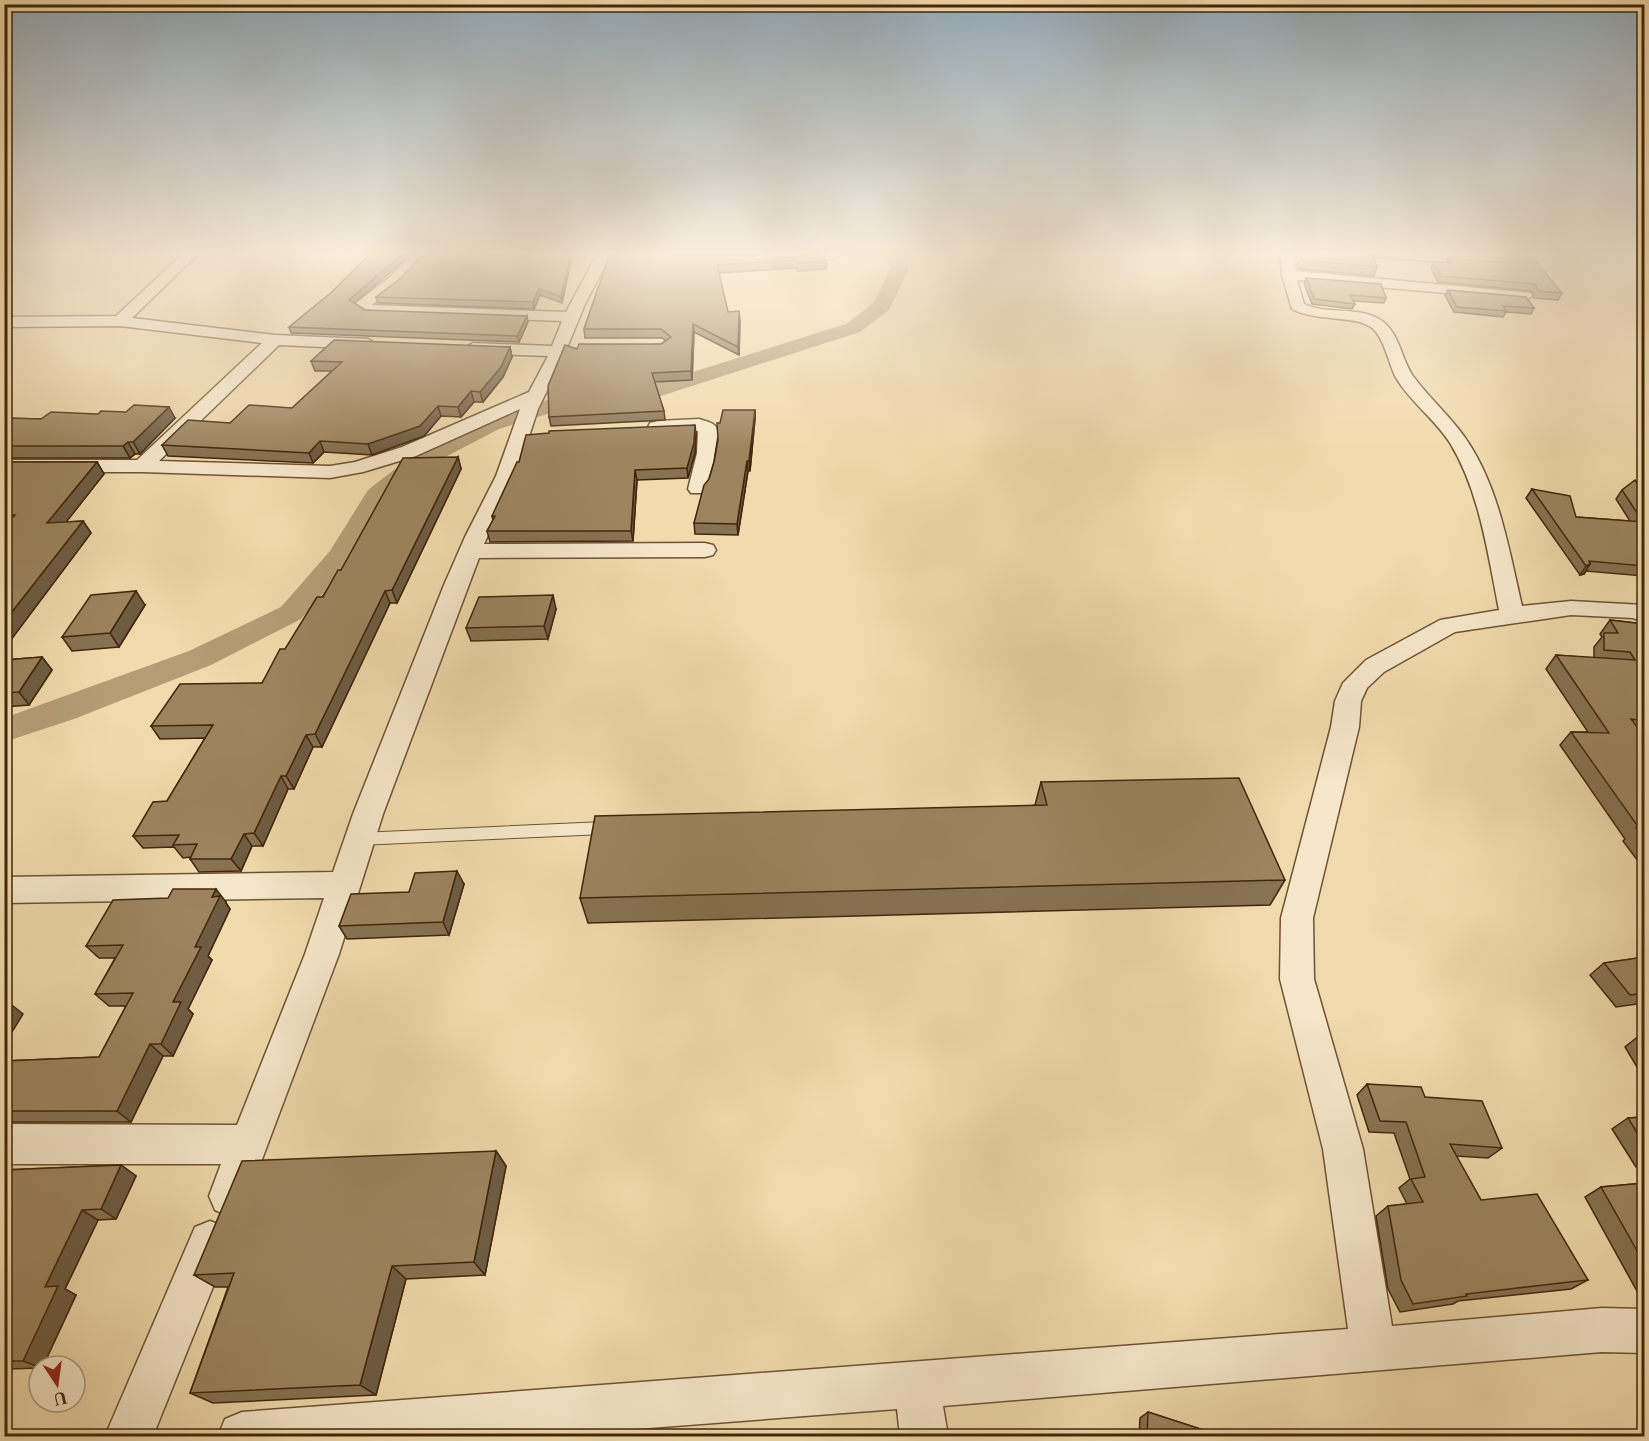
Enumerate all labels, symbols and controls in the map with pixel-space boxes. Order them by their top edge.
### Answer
north arrow [27,1354,87,1414]
text: U [52,1387,69,1410]

